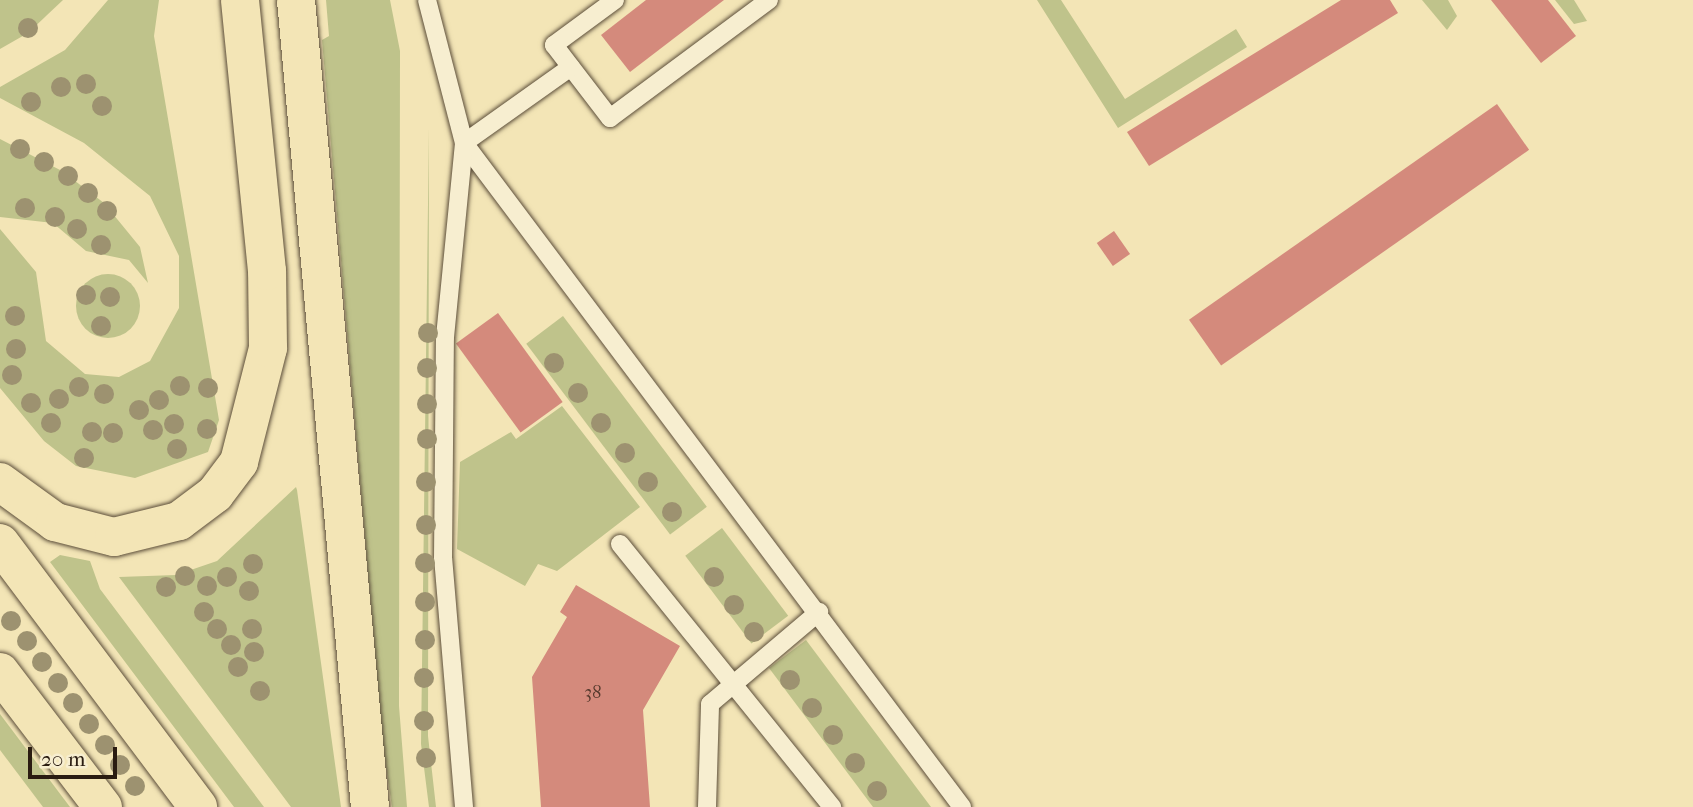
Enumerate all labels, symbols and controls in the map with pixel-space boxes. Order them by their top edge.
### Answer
house number: 38 [584,682,602,704]
scale bar [32,734,121,778]
text: 20 m [41,747,85,771]

